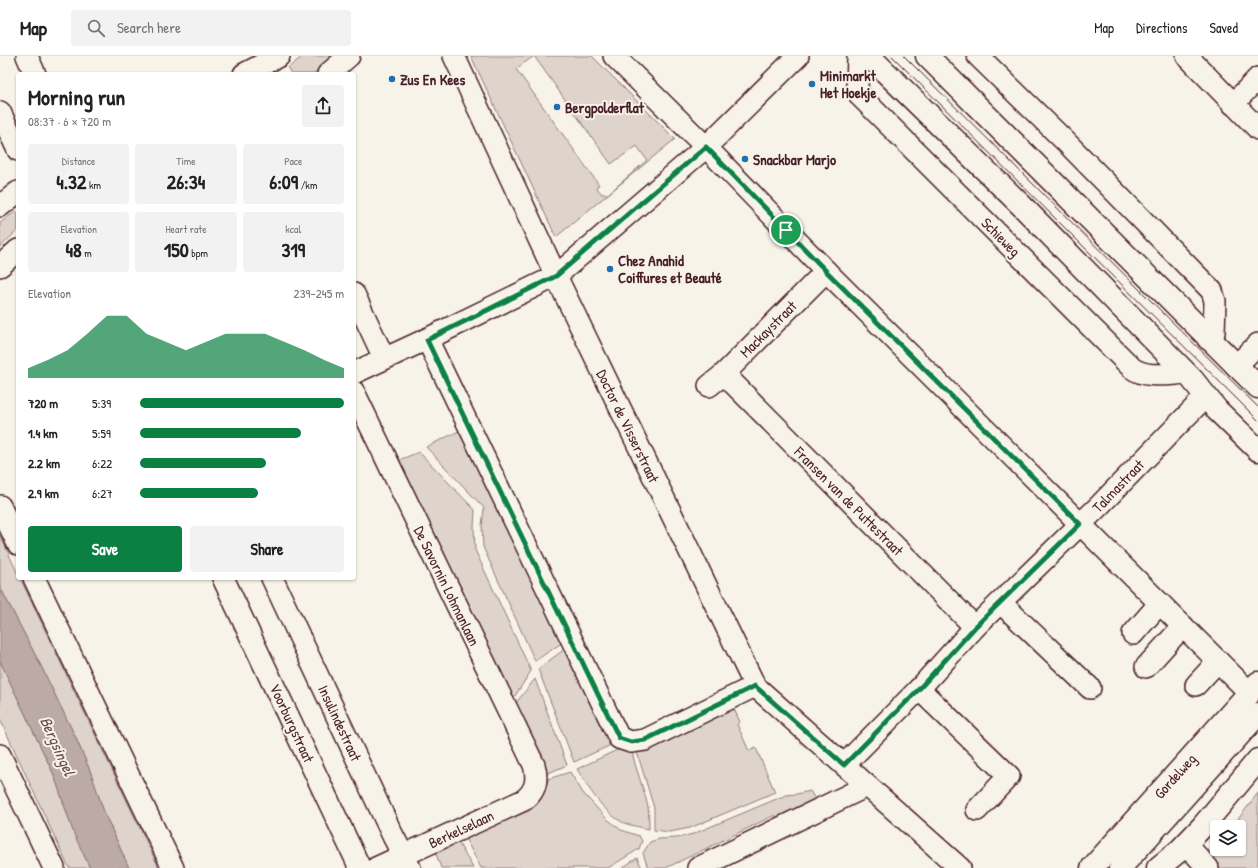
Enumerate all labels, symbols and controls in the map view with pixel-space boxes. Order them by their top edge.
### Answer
search box [71,10,351,46]
text: Map [20,15,47,41]
icon: search [85,17,107,39]
text: Search here [117,17,181,38]
text: Map [1094,18,1114,37]
text: Directions [1136,18,1187,37]
text: Saved [1209,18,1238,37]
place label: Minimarkt Het Hoekje [820,65,877,103]
place label: Zus En Kees [400,69,465,90]
marker: Zus En Kees [387,74,397,84]
marker: Minimarkt Het Hoekje [807,79,817,89]
text: Morning run [28,82,125,112]
button: share [302,85,344,127]
place label: Bergpolderflat [565,97,645,119]
marker: Bergpolderflat [552,102,562,112]
text: 08:37 · 6 × 720 m [28,112,111,130]
place label: Snackbar Marjo [753,149,836,170]
text: Distance [62,154,95,168]
text: Time [176,154,196,168]
text: Pace [284,154,302,168]
marker: Snackbar Marjo [740,154,750,164]
text: 4.32 [56,168,86,195]
text: 26:34 [167,168,205,195]
text: 6:09 [269,168,298,195]
text: km [86,178,101,192]
text: /km [298,178,317,192]
pin [769,213,803,247]
street label: Schieweg [977,213,1026,262]
icon: arrive [775,219,797,241]
text: Elevation [60,222,97,236]
text: Heart rate [165,222,207,236]
text: kcal [285,222,301,236]
text: 48 [66,236,82,263]
text: 150 [164,236,189,263]
text: 319 [282,236,305,263]
text: m [82,246,92,260]
text: bpm [189,246,208,260]
place label: Chez Anahid Coiffures et Beauté [618,250,722,288]
marker: Chez Anahid Coiffures et Beauté [605,264,615,274]
text: Elevation [28,284,71,302]
text: 239–245 m [294,284,344,302]
street label: Mackaystraat [735,295,802,362]
street label: Doctor de Visserstraat [592,366,665,487]
text: 720 m [28,394,58,412]
text: 5:39 [92,394,111,412]
text: 1.4 km [28,424,58,442]
text: 5:59 [92,424,111,442]
street label: Fransen van de Puttestraat [789,441,909,561]
text: 2.2 km [28,454,60,472]
text: 6:22 [92,454,112,472]
street label: Talmastraat [1087,454,1149,517]
text: 2.9 km [28,484,59,502]
text: 6:27 [92,484,113,502]
street label: De Savornin Lohmanlaan [409,523,485,650]
button: Save [28,526,182,572]
button: Share [190,526,344,572]
street label: Voorburgstraat [265,680,320,767]
street label: Insulindestraat [313,682,367,765]
water label: Bergsingel [35,713,81,780]
street label: Gordelweg [1149,749,1201,803]
street label: Berkelselaan [425,805,497,853]
map controls [1210,820,1246,856]
button: layers [1210,820,1246,856]

